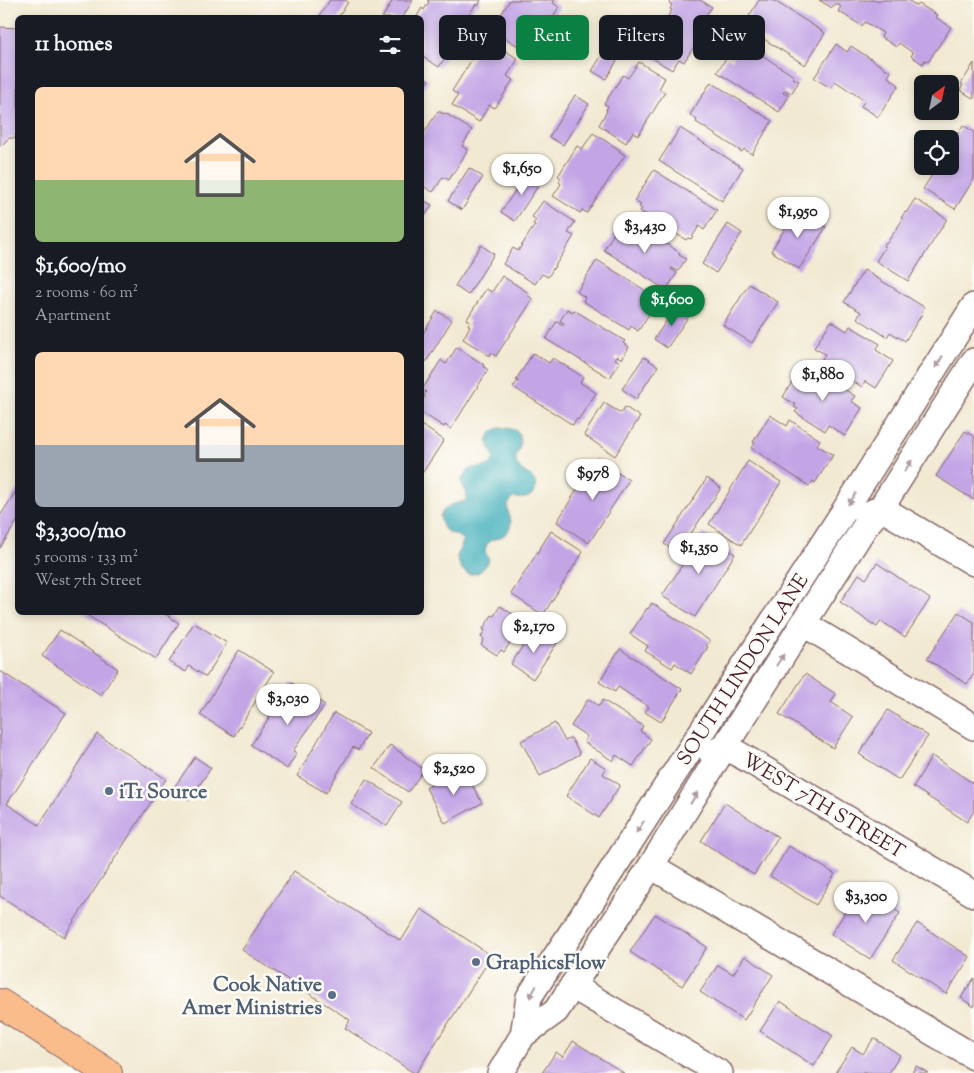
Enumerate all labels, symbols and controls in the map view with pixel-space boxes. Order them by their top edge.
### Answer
chip: Buy [439,15,506,60]
chip: Rent [516,15,589,60]
chip: Filters [599,15,683,60]
chip: New [693,15,765,60]
text: 11 homes [35,30,113,60]
icon: filters [376,31,404,59]
north arrow [914,75,959,120]
map controls [914,75,959,175]
icon: home [175,120,265,210]
button: locate [914,130,959,175]
pin: $1,650 [481,154,563,196]
text: $1,650 [502,158,542,181]
pin: $1,950 [757,196,839,239]
text: $1,950 [778,201,818,224]
pin: $3,430 [604,212,686,254]
text: $3,430 [624,216,666,239]
text: $1,600/mo [35,252,126,282]
text: 2 rooms · 60 m² [35,282,138,305]
pin: $1,600 [631,284,713,327]
text: $1,600 [651,289,693,312]
text: Apartment [35,305,111,328]
one-way arrow [934,356,943,369]
pin: $1,880 [782,360,864,402]
text: $1,880 [802,364,844,387]
icon: home [175,385,265,475]
pin: $978 [563,458,623,501]
one-way arrow [903,459,912,473]
text: $978 [577,463,609,486]
one-way arrow [847,493,856,506]
text: $3,300/mo [35,517,126,547]
pin: $1,350 [658,532,740,575]
text: $1,350 [680,537,718,560]
text: 5 rooms · 133 m² [35,547,138,570]
street label: SOUTH LINDON LANE [671,569,817,772]
text: West 7th Street [35,570,141,593]
pin: $2,170 [493,612,575,654]
text: $2,170 [513,616,555,639]
one-way arrow [776,654,785,667]
pin: $3,030 [247,684,329,726]
text: $3,030 [267,688,309,711]
street label: WEST 7TH STREET [736,747,910,867]
pin: $2,520 [413,754,495,796]
text: $2,520 [433,758,475,781]
place label: iT1 Source [119,779,207,808]
marker: iT1 Source [103,785,115,797]
one-way arrow [689,791,698,804]
one-way arrow [635,820,645,834]
pin: $3,300 [825,882,907,924]
text: $3,300 [845,886,887,909]
place label: GraphicsFlow [486,950,606,979]
marker: GraphicsFlow [470,956,482,968]
place label: Cook Native Amer Ministries [182,972,322,1024]
one-way arrow [528,986,537,999]
marker: Cook Native Amer Ministries [326,989,338,1001]

